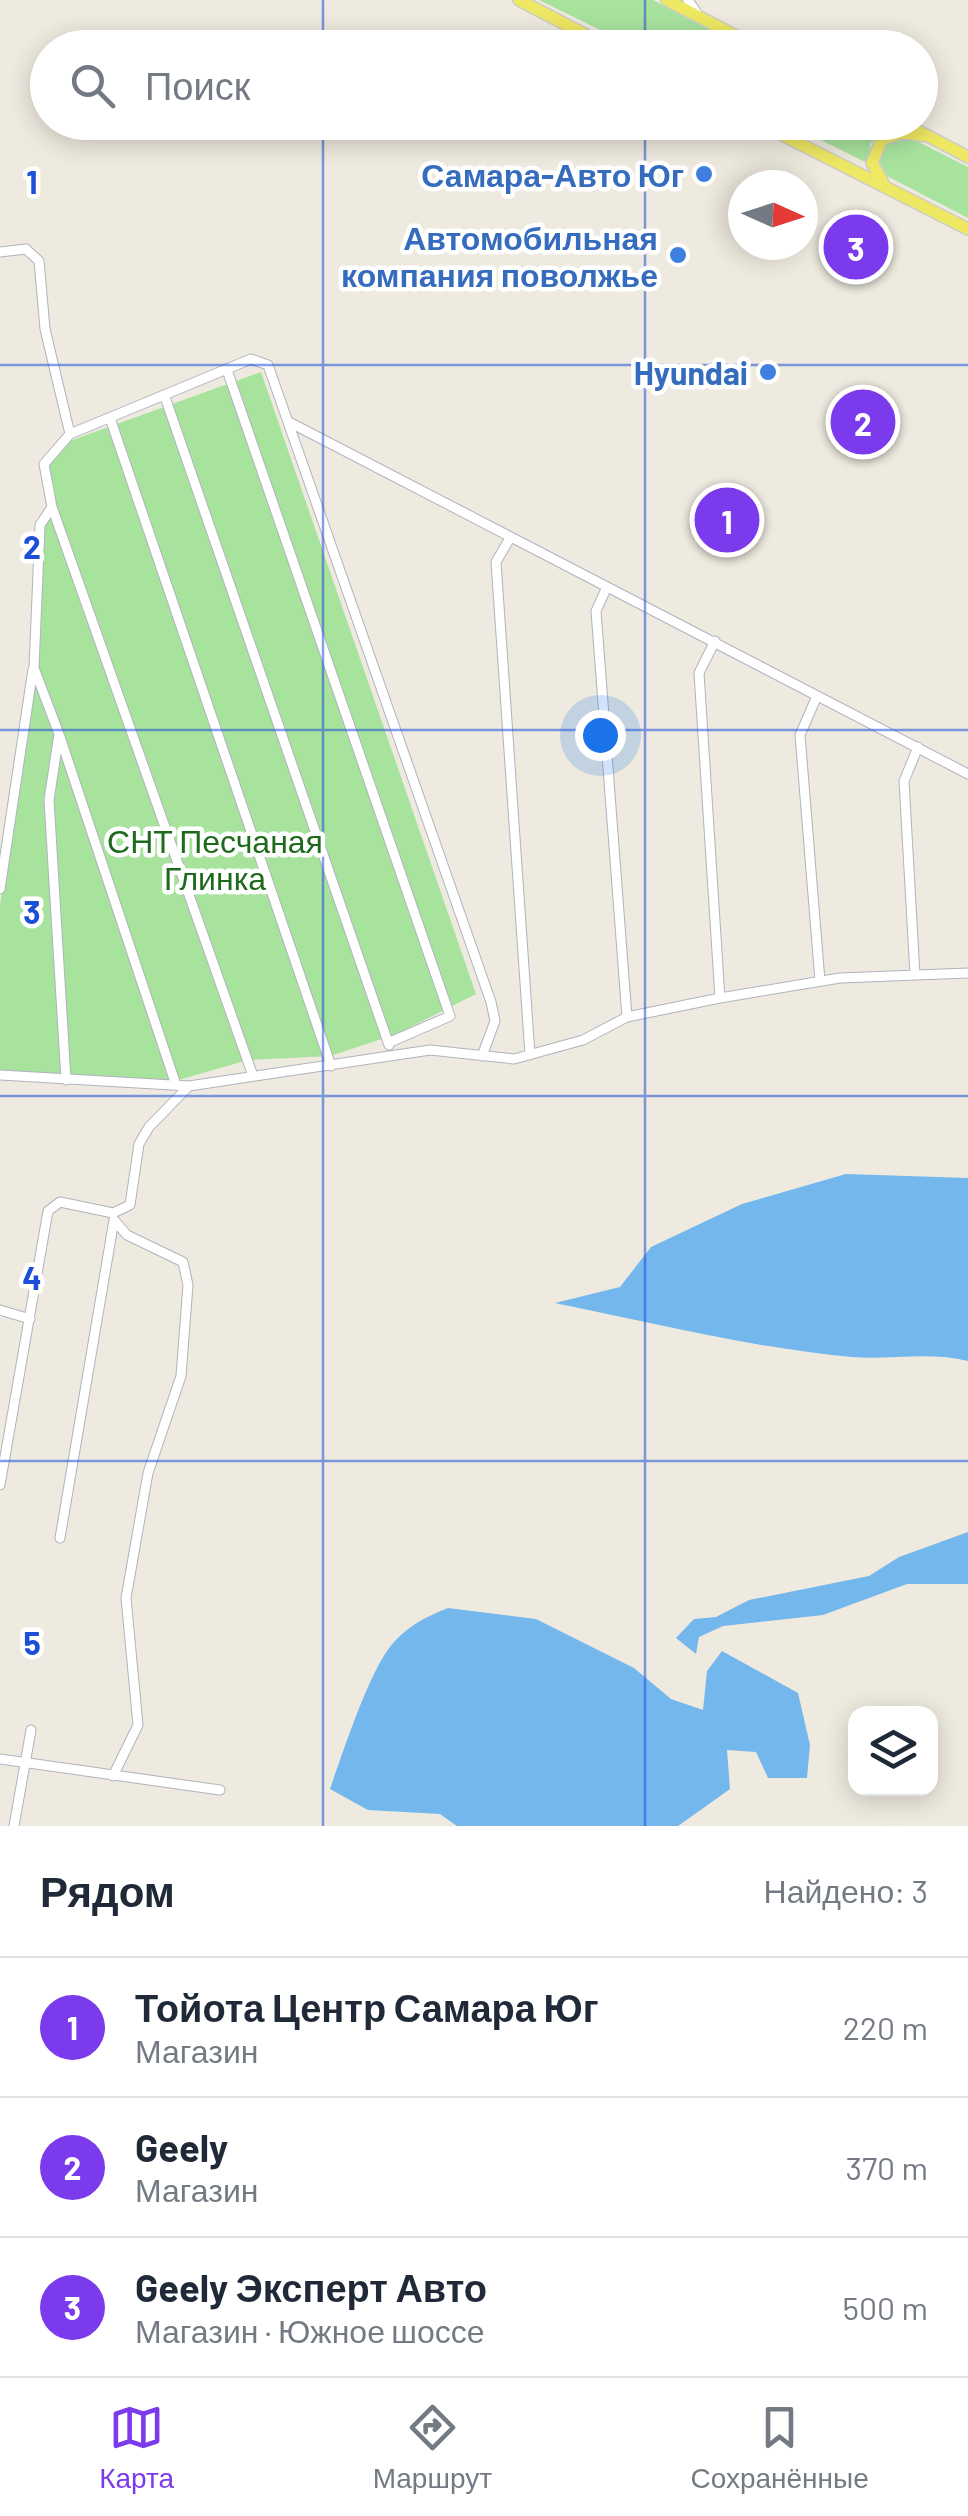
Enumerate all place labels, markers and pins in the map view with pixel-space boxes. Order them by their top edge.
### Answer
place label: Самара-Авто Юг [421,155,684,194]
marker: Самара-Авто Юг [693,163,715,185]
pin: 3 [824,210,888,284]
place label: Автомобильная компания поволжье [341,218,658,293]
marker: Автомобильная компания поволжье [667,244,689,266]
place label: Hyundai [634,353,748,391]
marker: Hyundai [757,361,779,383]
pin: 2 [830,384,896,460]
pin: 1 [694,482,760,558]

